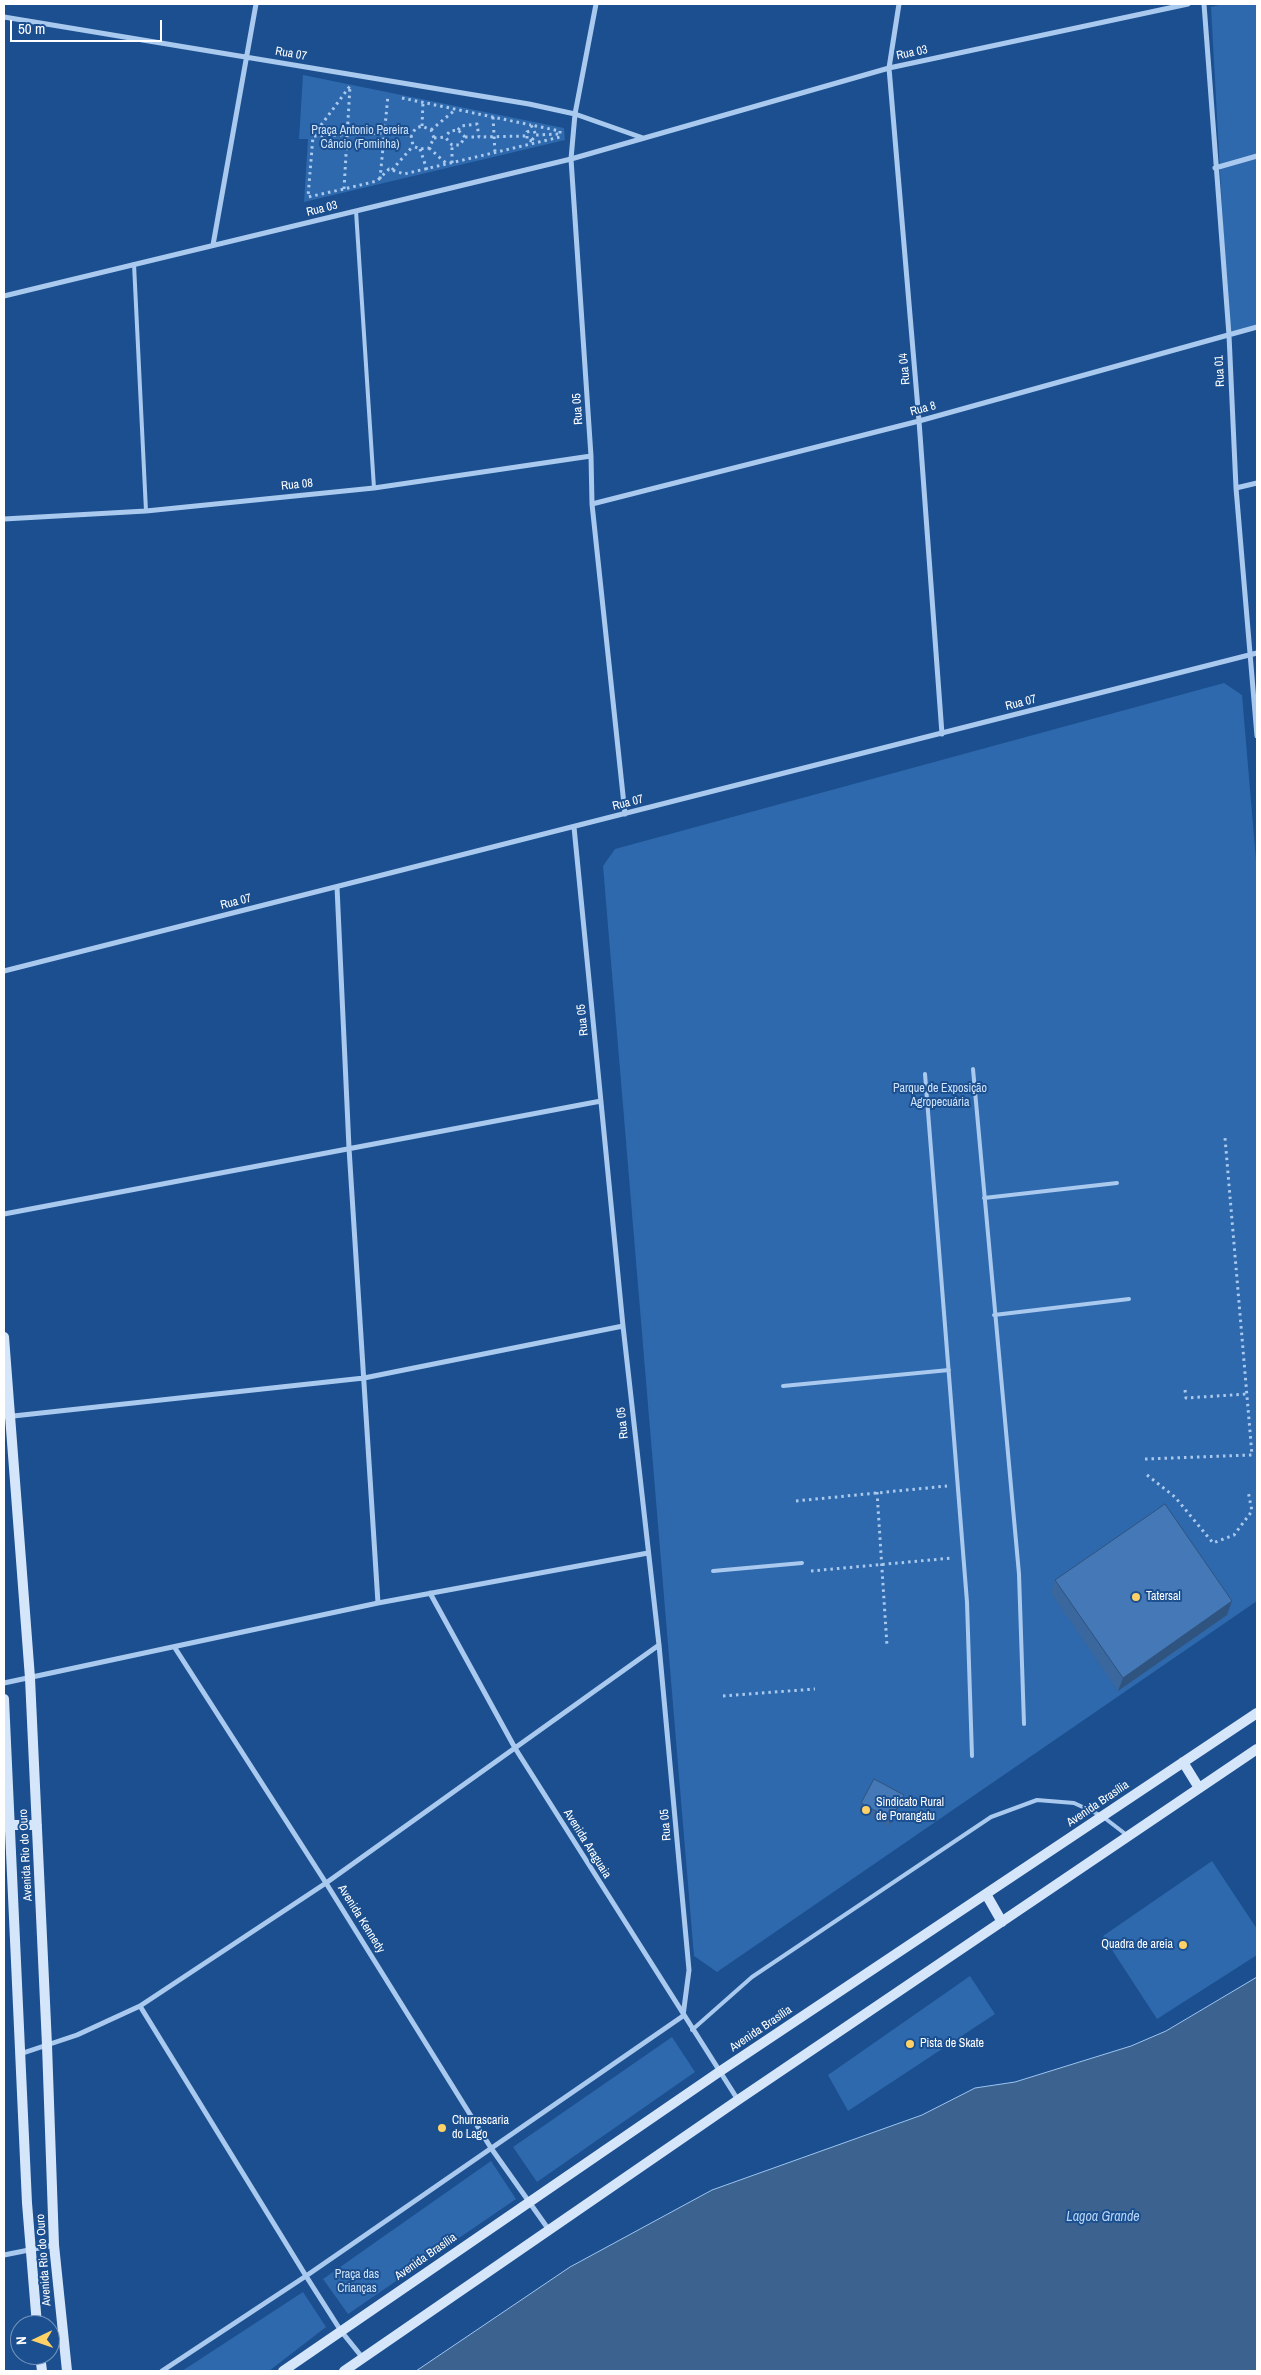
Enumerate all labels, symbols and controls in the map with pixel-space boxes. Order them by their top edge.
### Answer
scale bar [12,10,165,42]
text: 50 m [18,18,45,39]
street label: Rua 03 [895,43,929,63]
street label: Rua 07 [274,44,308,64]
park label: Praça Antonio Pereira Câncio (Fominha) [311,124,409,152]
street label: Rua 03 [305,198,339,220]
street label: Rua 04 [896,353,914,385]
street label: Rua 01 [1212,355,1228,387]
street label: Rua 05 [570,393,586,425]
street label: Rua 8 [908,399,938,419]
street label: Rua 08 [280,476,314,494]
street label: Rua 07 [1004,692,1038,714]
street label: Rua 07 [611,792,645,814]
street label: Rua 07 [219,891,253,913]
street label: Rua 05 [574,1003,592,1037]
park label: Parque de Exposição Agropecuária [893,1082,987,1110]
street label: Rua 05 [614,1406,632,1440]
place label: Tatersal [1146,1590,1181,1604]
marker: Tatersal [1130,1591,1142,1603]
street label: Avenida Brasília [1064,1778,1132,1830]
place label: Sindicato Rural de Porangatu [876,1796,944,1824]
marker: Sindicato Rural de Porangatu [860,1804,872,1816]
street label: Avenida Araguaia [560,1807,614,1881]
street label: Avenida Rio do Ouro [16,1809,36,1901]
street label: Rua 05 [657,1809,675,1841]
street label: Avenida Kennedy [334,1882,388,1956]
place label: Quadra de areia [1101,1938,1173,1952]
marker: Quadra de areia [1177,1939,1189,1951]
street label: Avenida Brasília [727,2003,795,2055]
place label: Pista de Skate [920,2037,984,2051]
marker: Pista de Skate [904,2038,916,2050]
place label: Churrascaria do Lago [452,2114,509,2142]
marker: Churrascaria do Lago [436,2122,448,2134]
water label: Lagoa Grande [1066,2209,1140,2225]
street label: Avenida Rio do Ouro [34,2213,54,2307]
street label: Avenida Brasília [392,2230,460,2284]
park label: Praça das Crianças [335,2268,379,2296]
north arrow [10,2315,60,2365]
text: N [12,2336,30,2345]

